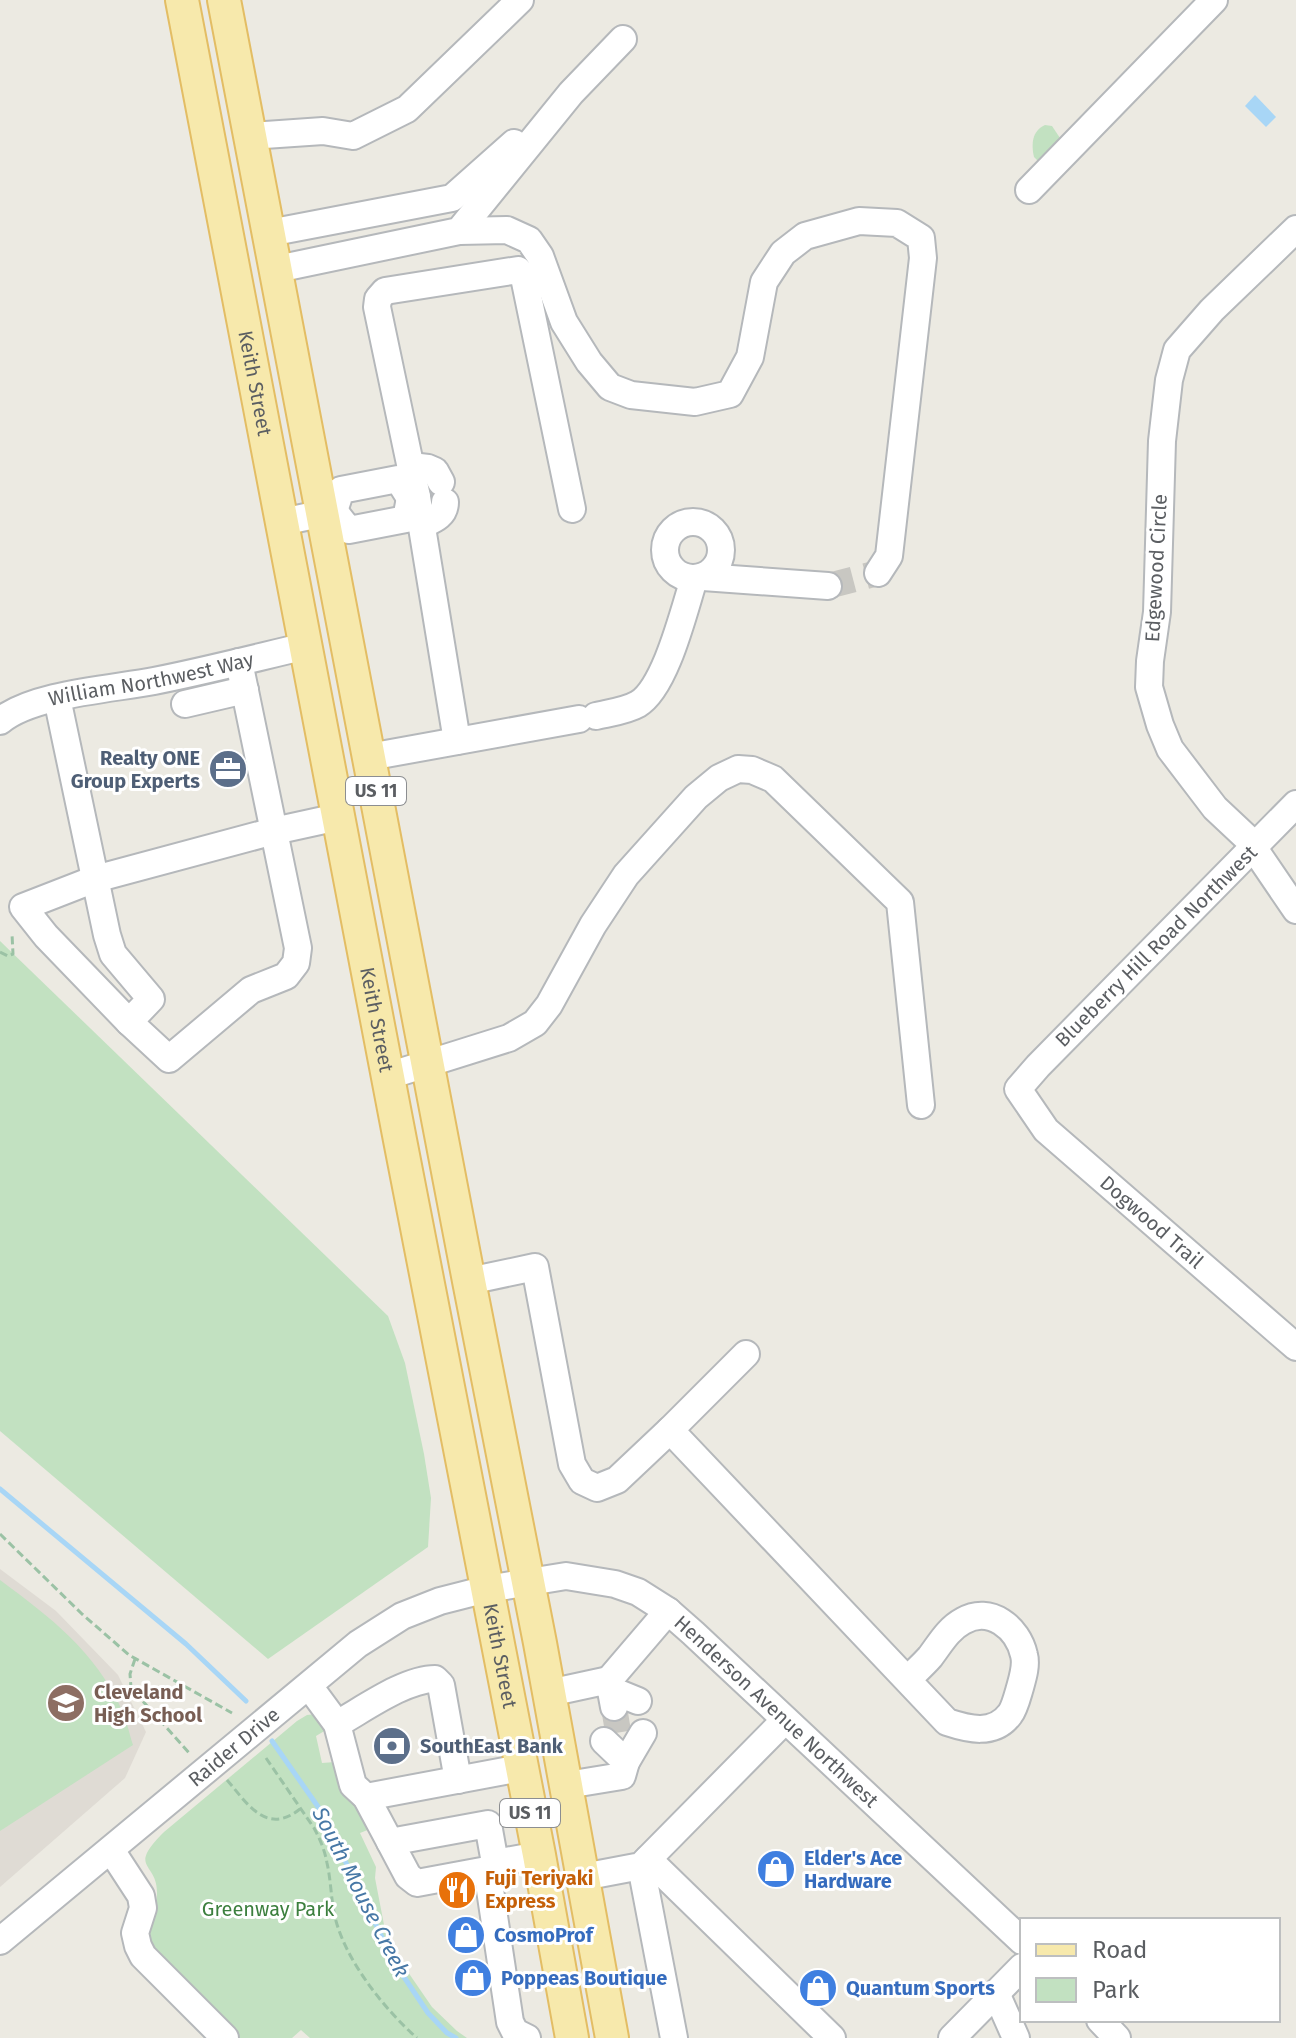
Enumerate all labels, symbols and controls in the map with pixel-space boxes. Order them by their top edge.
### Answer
street label: Keith Street [233,328,277,438]
street label: Edgewood Circle [1140,493,1172,643]
street label: William Northwest Way [46,647,256,711]
place label: Realty ONE Group Experts [71,746,200,793]
office icon: Realty ONE Group Experts [207,748,249,790]
road number: US 11 [346,777,406,805]
street label: Blueberry Hill Road Northwest [1050,840,1262,1052]
street label: Keith Street [355,965,399,1075]
street label: Dogwood Trail [1095,1170,1209,1273]
street label: Keith Street [478,1601,522,1711]
street label: Henderson Avenue Northwest [670,1610,884,1813]
place label: Cleveland High School [94,1680,202,1727]
school or university icon: Cleveland High School [45,1682,87,1724]
street label: Raider Drive [183,1702,284,1792]
bank icon: SouthEast Bank [371,1725,413,1767]
place label: SouthEast Bank [420,1734,564,1758]
road number: US 11 [500,1799,560,1827]
water label: South Mouse Creek [306,1802,416,1982]
place label: Elder's Ace Hardware [804,1846,902,1893]
shop icon: Elder's Ace Hardware [755,1848,797,1890]
place label: Fuji Teriyaki Express [485,1866,593,1913]
restaurant icon: Fuji Teriyaki Express [436,1869,478,1911]
park label: Greenway Park [202,1897,335,1921]
shop icon: CosmoProf [445,1914,487,1956]
legend [1020,1918,1280,2022]
place label: CosmoProf [494,1923,595,1947]
text: Road [1092,1936,1147,1964]
shop icon: Poppeas Boutique [452,1957,494,1999]
place label: Poppeas Boutique [501,1966,667,1990]
shop icon: Quantum Sports [797,1967,839,2009]
place label: Quantum Sports [846,1976,995,2000]
text: Park [1092,1976,1140,2004]

